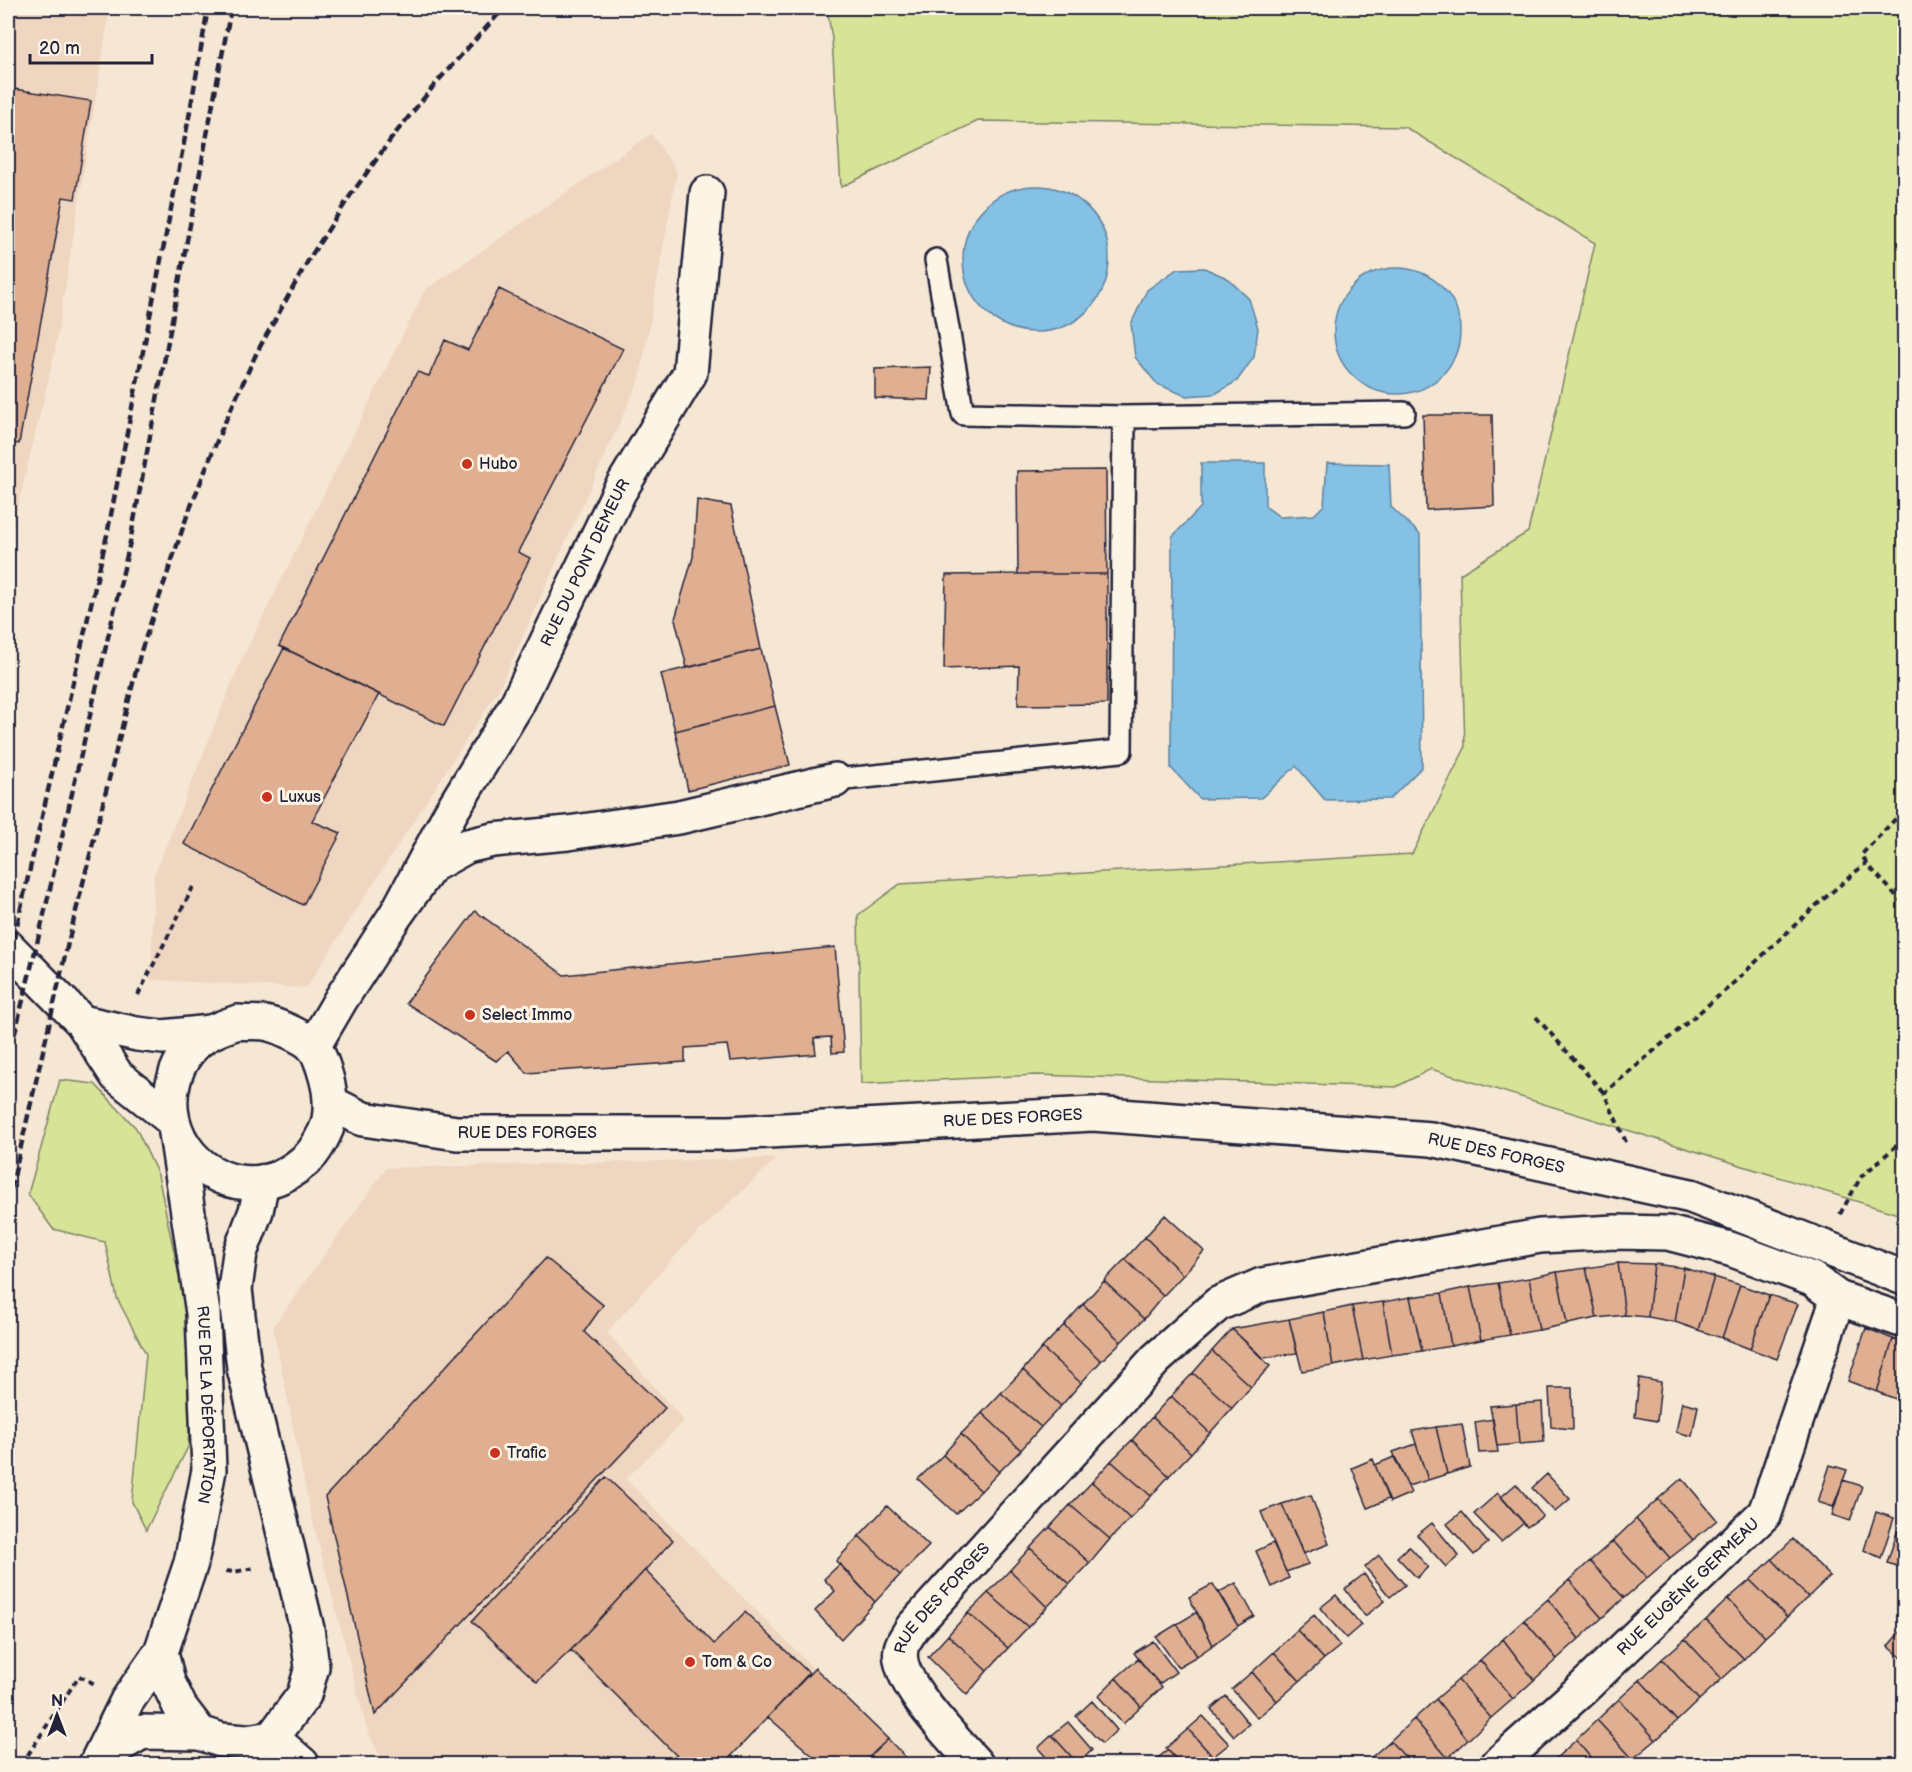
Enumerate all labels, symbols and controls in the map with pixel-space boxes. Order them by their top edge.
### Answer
scale bar [30,27,152,65]
text: 20 m [39,38,80,59]
place label: Hubo [479,455,518,474]
marker: Hubo [460,457,474,471]
street label: RUE DU PONT DEMEUR [537,476,634,649]
place label: Luxus [279,788,321,807]
marker: Luxus [260,790,274,804]
place label: Select Immo [482,1006,572,1025]
marker: Select Immo [463,1008,477,1022]
street label: RUE DES FORGES [943,1105,1083,1131]
street label: RUE DES FORGES [457,1124,597,1143]
street label: RUE DES FORGES [1426,1129,1566,1178]
street label: RUE DE LA DÉPORTATION [193,1304,219,1505]
place label: Trafic [507,1444,547,1463]
marker: Trafic [488,1446,502,1460]
street label: RUE EUGÈNE GERMEAU [1613,1514,1763,1659]
street label: RUE DES FORGES [891,1539,994,1655]
place label: Tom & Co [702,1653,772,1672]
marker: Tom & Co [683,1655,697,1669]
north arrow [27,1685,87,1745]
text: N [51,1692,63,1711]

